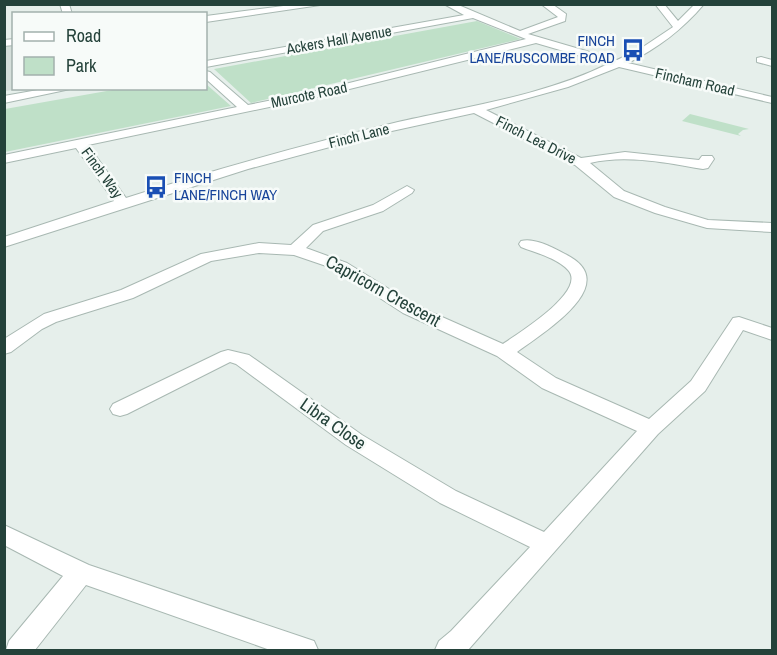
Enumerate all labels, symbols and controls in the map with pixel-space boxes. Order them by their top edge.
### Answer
legend [12,12,207,90]
street label: Ackers Hall Avenue [284,20,393,59]
text: Road [66,23,101,48]
place label: FINCH LANE/RUSCOMBE ROAD [469,30,615,68]
bus stop icon: FINCH LANE/RUSCOMBE ROAD [620,37,646,63]
text: Park [66,53,97,78]
street label: Fincham Road [653,62,737,101]
street label: Murcote Road [269,76,349,113]
street label: Finch Lea Drive [492,110,580,169]
street label: Finch Lane [326,118,391,153]
street label: Finch Way [77,143,129,203]
place label: FINCH LANE/FINCH WAY [174,167,278,205]
bus stop icon: FINCH LANE/FINCH WAY [143,174,169,200]
street label: Capricorn Crescent [321,249,445,333]
street label: Libra Close [295,392,371,455]

